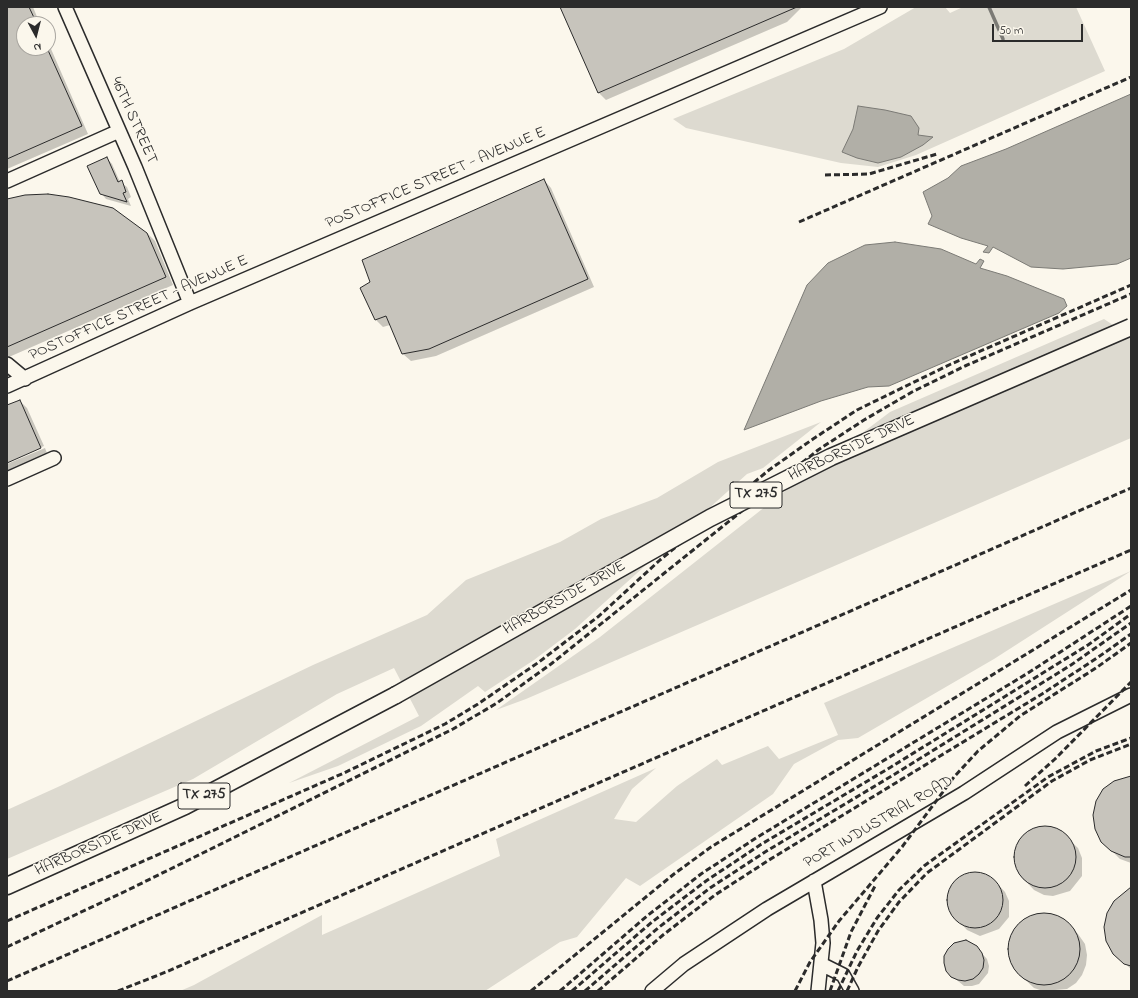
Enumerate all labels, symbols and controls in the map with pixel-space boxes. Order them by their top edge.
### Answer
north arrow [16,16,56,56]
scale bar [994,16,1085,42]
text: 50 m [999,22,1023,40]
text: N [33,39,42,55]
street label: 46TH STREET [105,75,161,167]
street label: POSTOFFICE STREET - AVENUE E [323,124,549,234]
street label: POSTOFFICE STREET - AVENUE E [27,252,251,366]
street label: HARBORSIDE DRIVE [786,411,918,487]
road number: TX 275 [730,482,782,508]
street label: HARBORSIDE DRIVE [500,557,630,641]
street label: PORT INDUSTRIAL ROAD [801,772,957,874]
road number: TX 275 [178,783,230,809]
street label: HARBORSIDE DRIVE [32,808,166,882]

